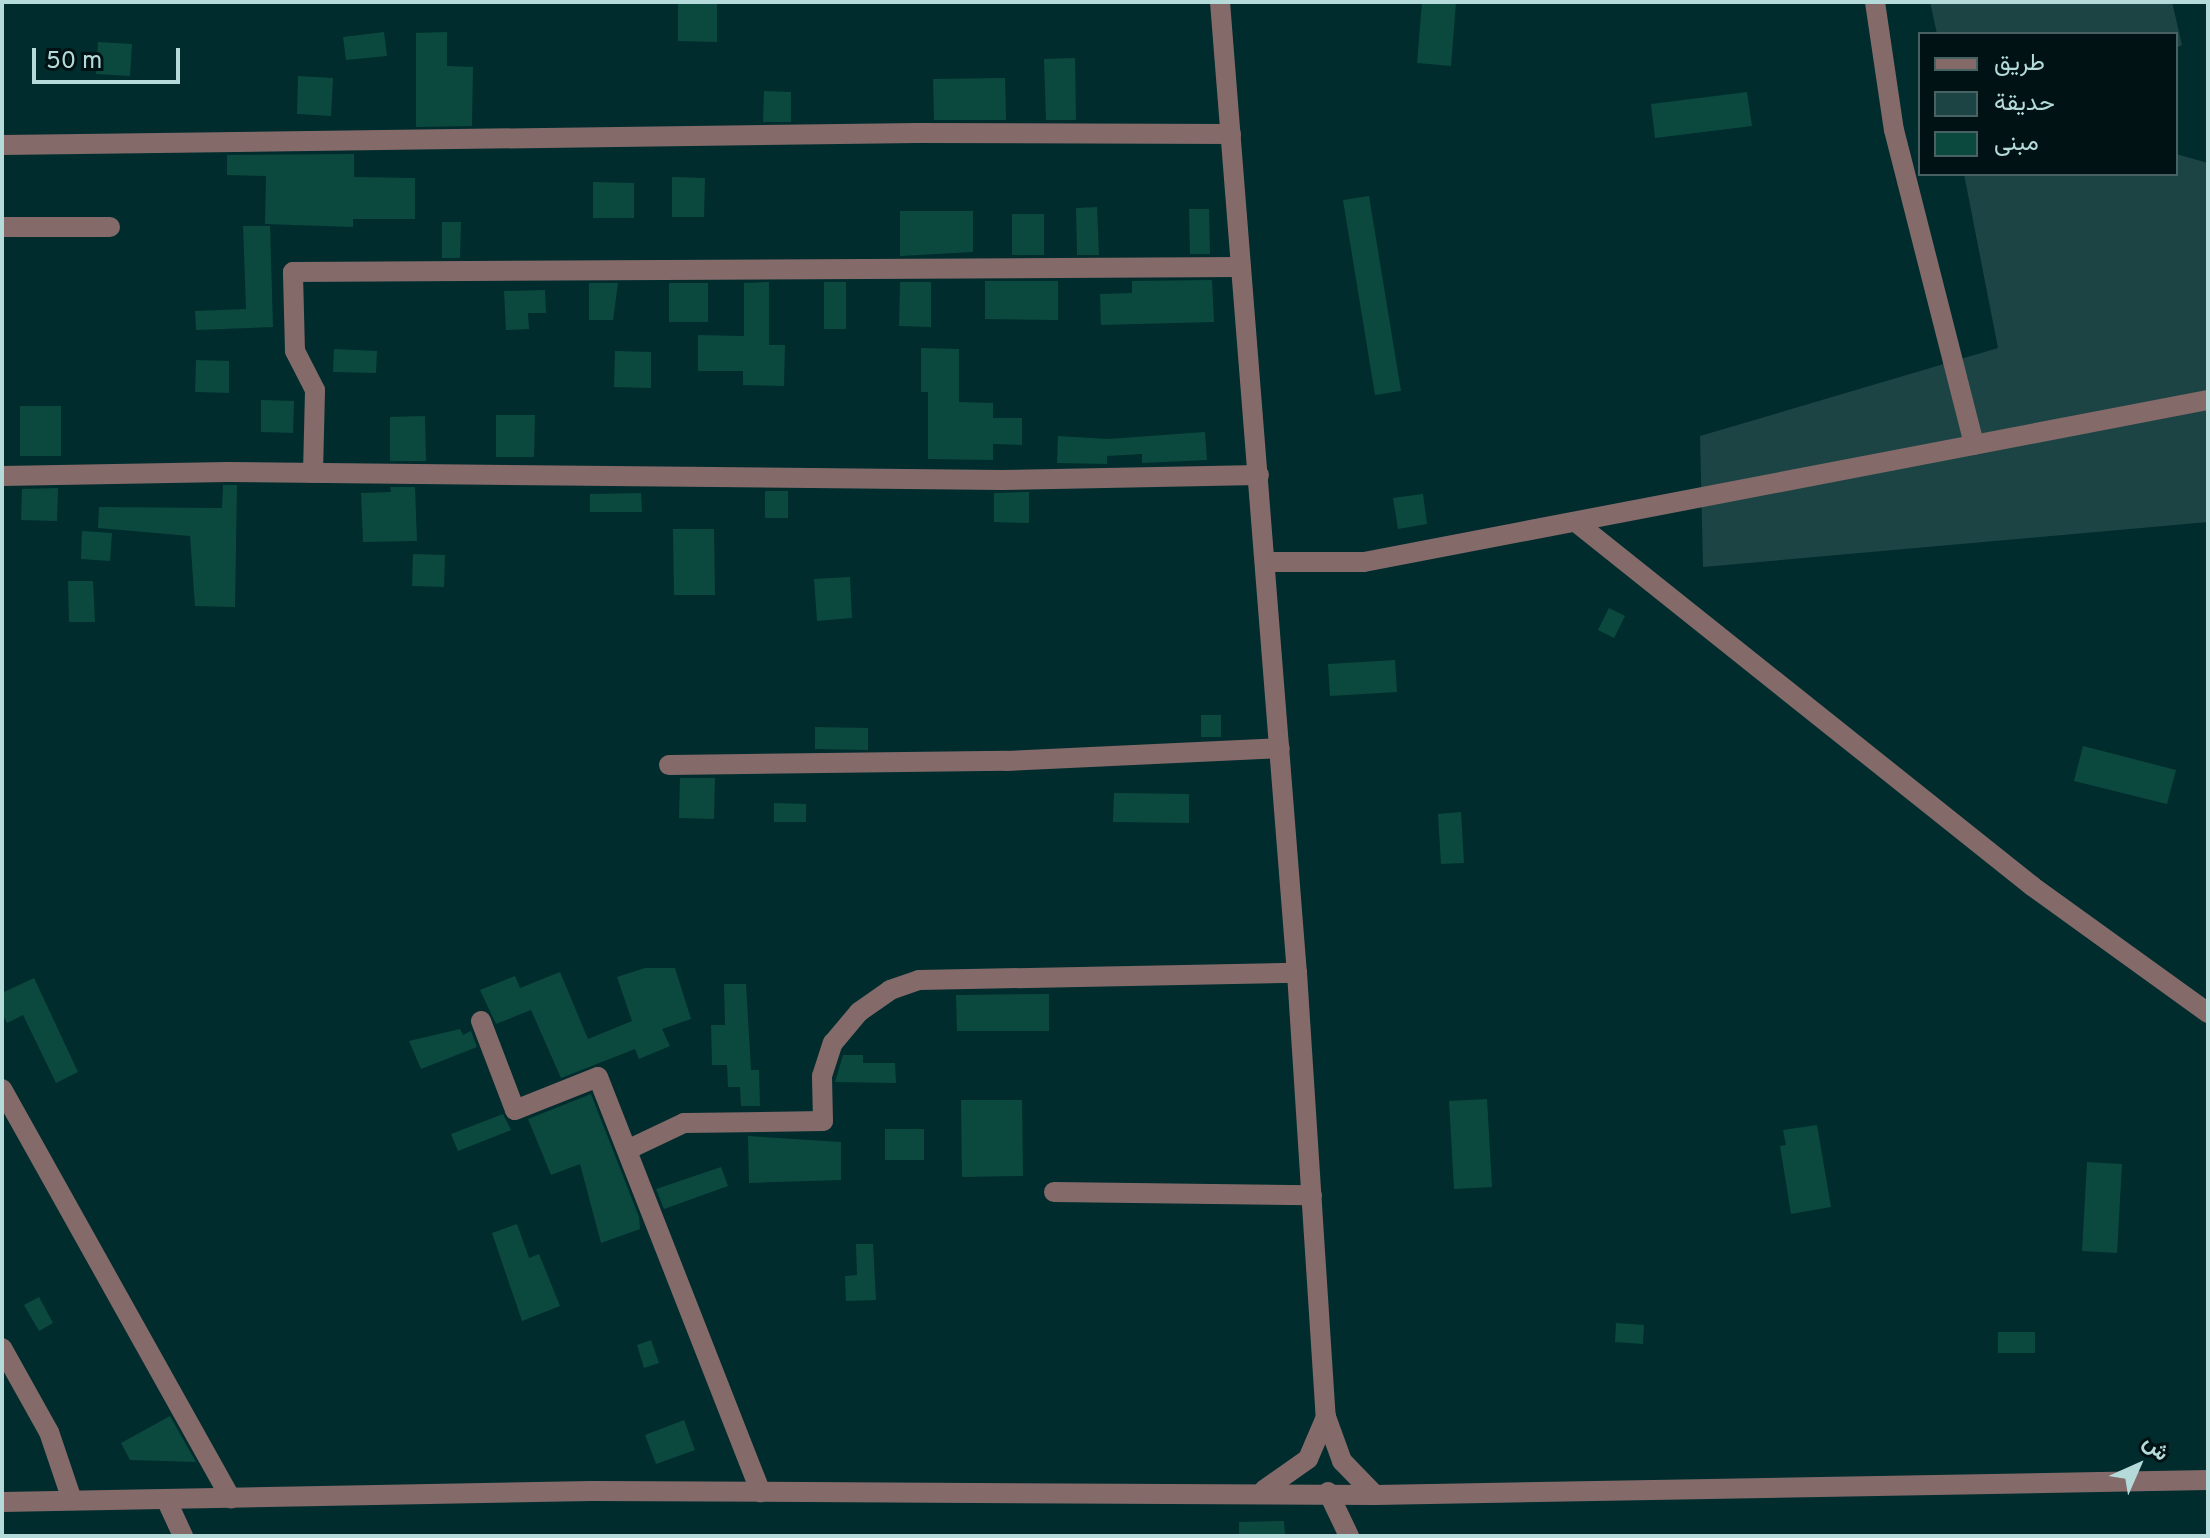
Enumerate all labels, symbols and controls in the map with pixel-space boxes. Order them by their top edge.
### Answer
scale bar [36,32,184,82]
legend [1918,32,2178,176]
text: 50 m [46,47,102,77]
text: طريق [1994,49,2045,79]
text: حديقة [1994,89,2055,119]
text: مبنى [1994,129,2039,159]
north arrow [2098,1426,2178,1506]
text: ش [2136,1430,2174,1468]

